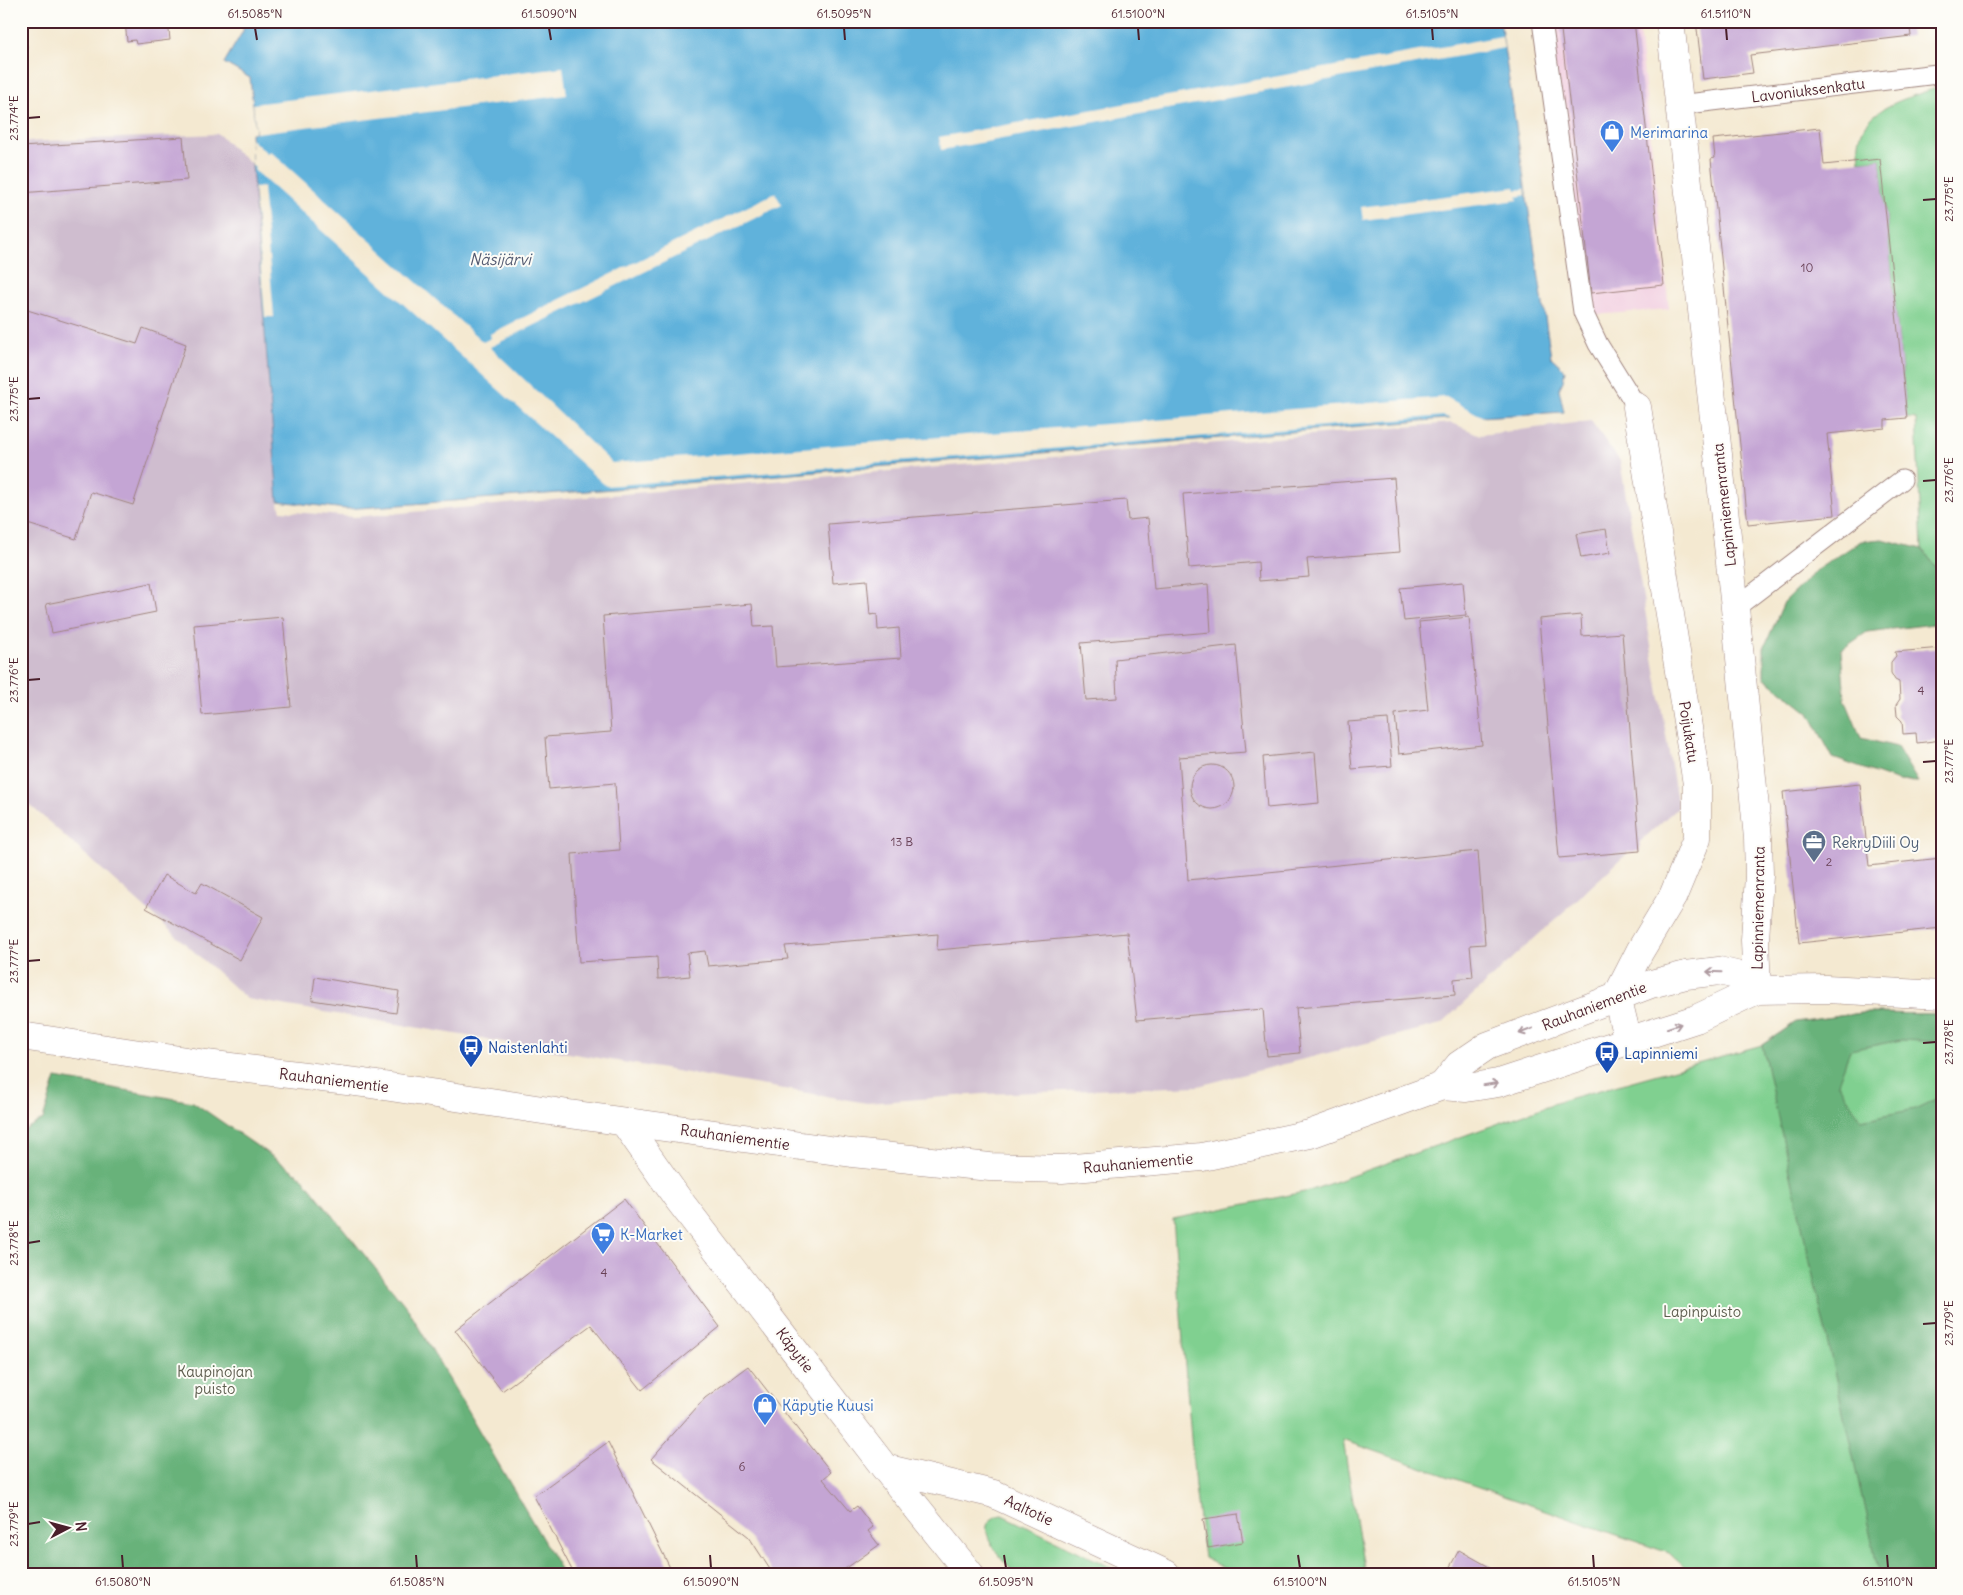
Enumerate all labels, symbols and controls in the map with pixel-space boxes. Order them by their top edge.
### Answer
text: 61.5085°N [227,6,283,21]
text: 61.5090°N [521,6,577,21]
text: 61.5095°N [816,6,872,21]
text: 61.5100°N [1111,6,1165,21]
text: 61.5105°N [1406,6,1458,21]
text: 61.5110°N [1701,6,1751,21]
street label: Lavoniuksenkatu [1750,74,1866,106]
text: 23.774°E [6,95,21,141]
shop icon: Merimarina [1599,119,1625,153]
place label: Merimarina [1630,123,1709,142]
text: 23.775°E [1941,176,1956,222]
water label: Näsijärvi [469,249,533,269]
house number: 10 [1801,260,1813,275]
text: 23.775°E [6,376,21,422]
street label: Lapinniemenranta [1708,442,1740,568]
text: 23.776°E [1941,457,1956,503]
text: 23.776°E [6,657,21,703]
house number: 4 [1918,683,1925,698]
street label: Poijukatu [1675,700,1703,765]
text: 23.777°E [1941,739,1956,783]
office icon: RekryDiili Oy [1801,829,1827,863]
place label: RekryDiili Oy [1832,833,1919,852]
house number: 13 B [891,834,913,849]
street label: Lapinniemenranta [1747,845,1769,970]
house number: 2 [1826,854,1833,869]
text: 23.777°E [6,939,21,983]
one-way arrow [1706,967,1722,977]
street label: Rauhaniementie [1539,977,1649,1035]
text: 23.778°E [1941,1019,1956,1065]
one-way arrow [1666,1020,1682,1030]
one-way arrow [1519,1027,1535,1036]
bus stop icon: Naistenlahti [458,1034,484,1068]
place label: Naistenlahti [488,1038,568,1057]
bus stop icon: Lapinniemi [1594,1040,1620,1074]
place label: Lapinniemi [1624,1044,1698,1063]
street label: Rauhaniementie [278,1064,390,1096]
one-way arrow [1482,1079,1498,1089]
street label: Rauhaniementie [679,1120,791,1154]
street label: Rauhaniementie [1082,1149,1194,1177]
text: 23.778°E [6,1220,21,1266]
supermarket icon: K-Market [590,1221,616,1255]
place label: K-Market [620,1225,683,1244]
house number: 4 [601,1265,608,1280]
text: 23.779°E [1941,1300,1956,1346]
park label: Lapinpuisto [1663,1302,1741,1321]
street label: Käpytie [772,1324,818,1376]
park label: Kaupinojan puisto [177,1362,253,1398]
shop icon: Käpytie Kuusi [752,1392,778,1426]
place label: Käpytie Kuusi [782,1396,874,1415]
house number: 6 [739,1459,746,1474]
street label: Aaltotie [1002,1491,1056,1529]
text: 23.779°E [6,1501,21,1547]
north arrow [42,1502,92,1552]
text: N [71,1521,90,1532]
text: 61.5080°N [95,1574,151,1589]
text: 61.5085°N [389,1574,445,1589]
text: 61.5090°N [683,1574,739,1589]
text: 61.5095°N [978,1574,1034,1589]
text: 61.5100°N [1273,1574,1327,1589]
text: 61.5105°N [1568,1574,1620,1589]
text: 61.5110°N [1863,1574,1913,1589]

